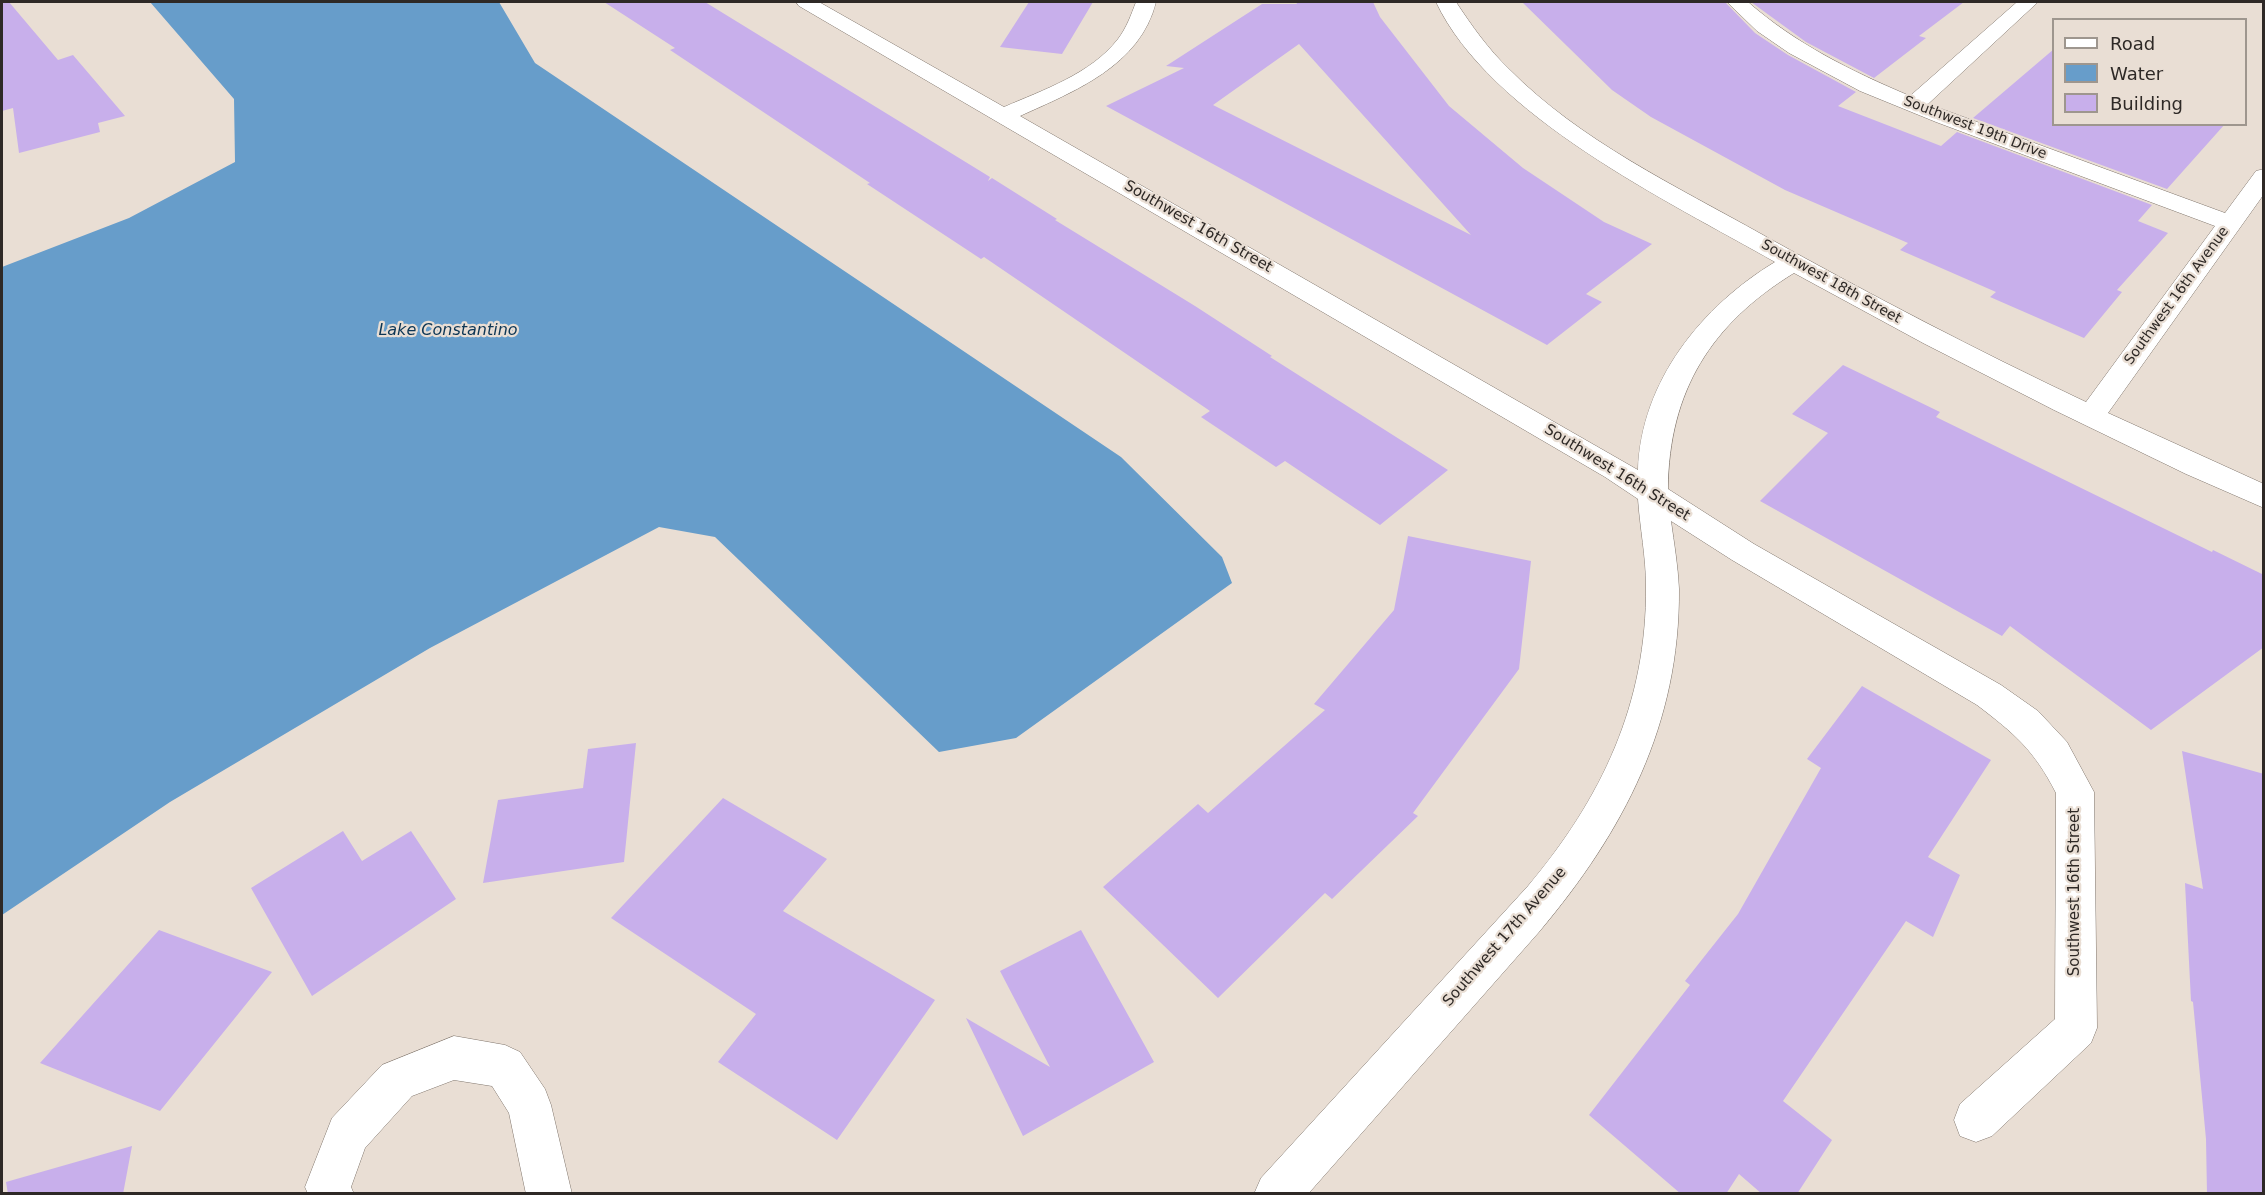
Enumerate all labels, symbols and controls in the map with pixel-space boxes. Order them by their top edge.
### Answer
legend [2052,18,2247,126]
text: Road [2110,33,2155,54]
text: Water [2110,63,2163,84]
street label: Southwest 19th Drive [1901,93,2049,163]
text: Building [2110,93,2183,114]
street label: Southwest 16th Street [1121,177,1275,277]
street label: Southwest 16th Avenue [2121,224,2233,368]
street label: Southwest 18th Street [1758,237,1904,327]
water label: Lake Constantino [378,321,518,341]
street label: Southwest 16th Street [1541,421,1693,525]
street label: Southwest 16th Street [2066,808,2084,976]
street label: Southwest 17th Avenue [1440,864,1570,1010]

